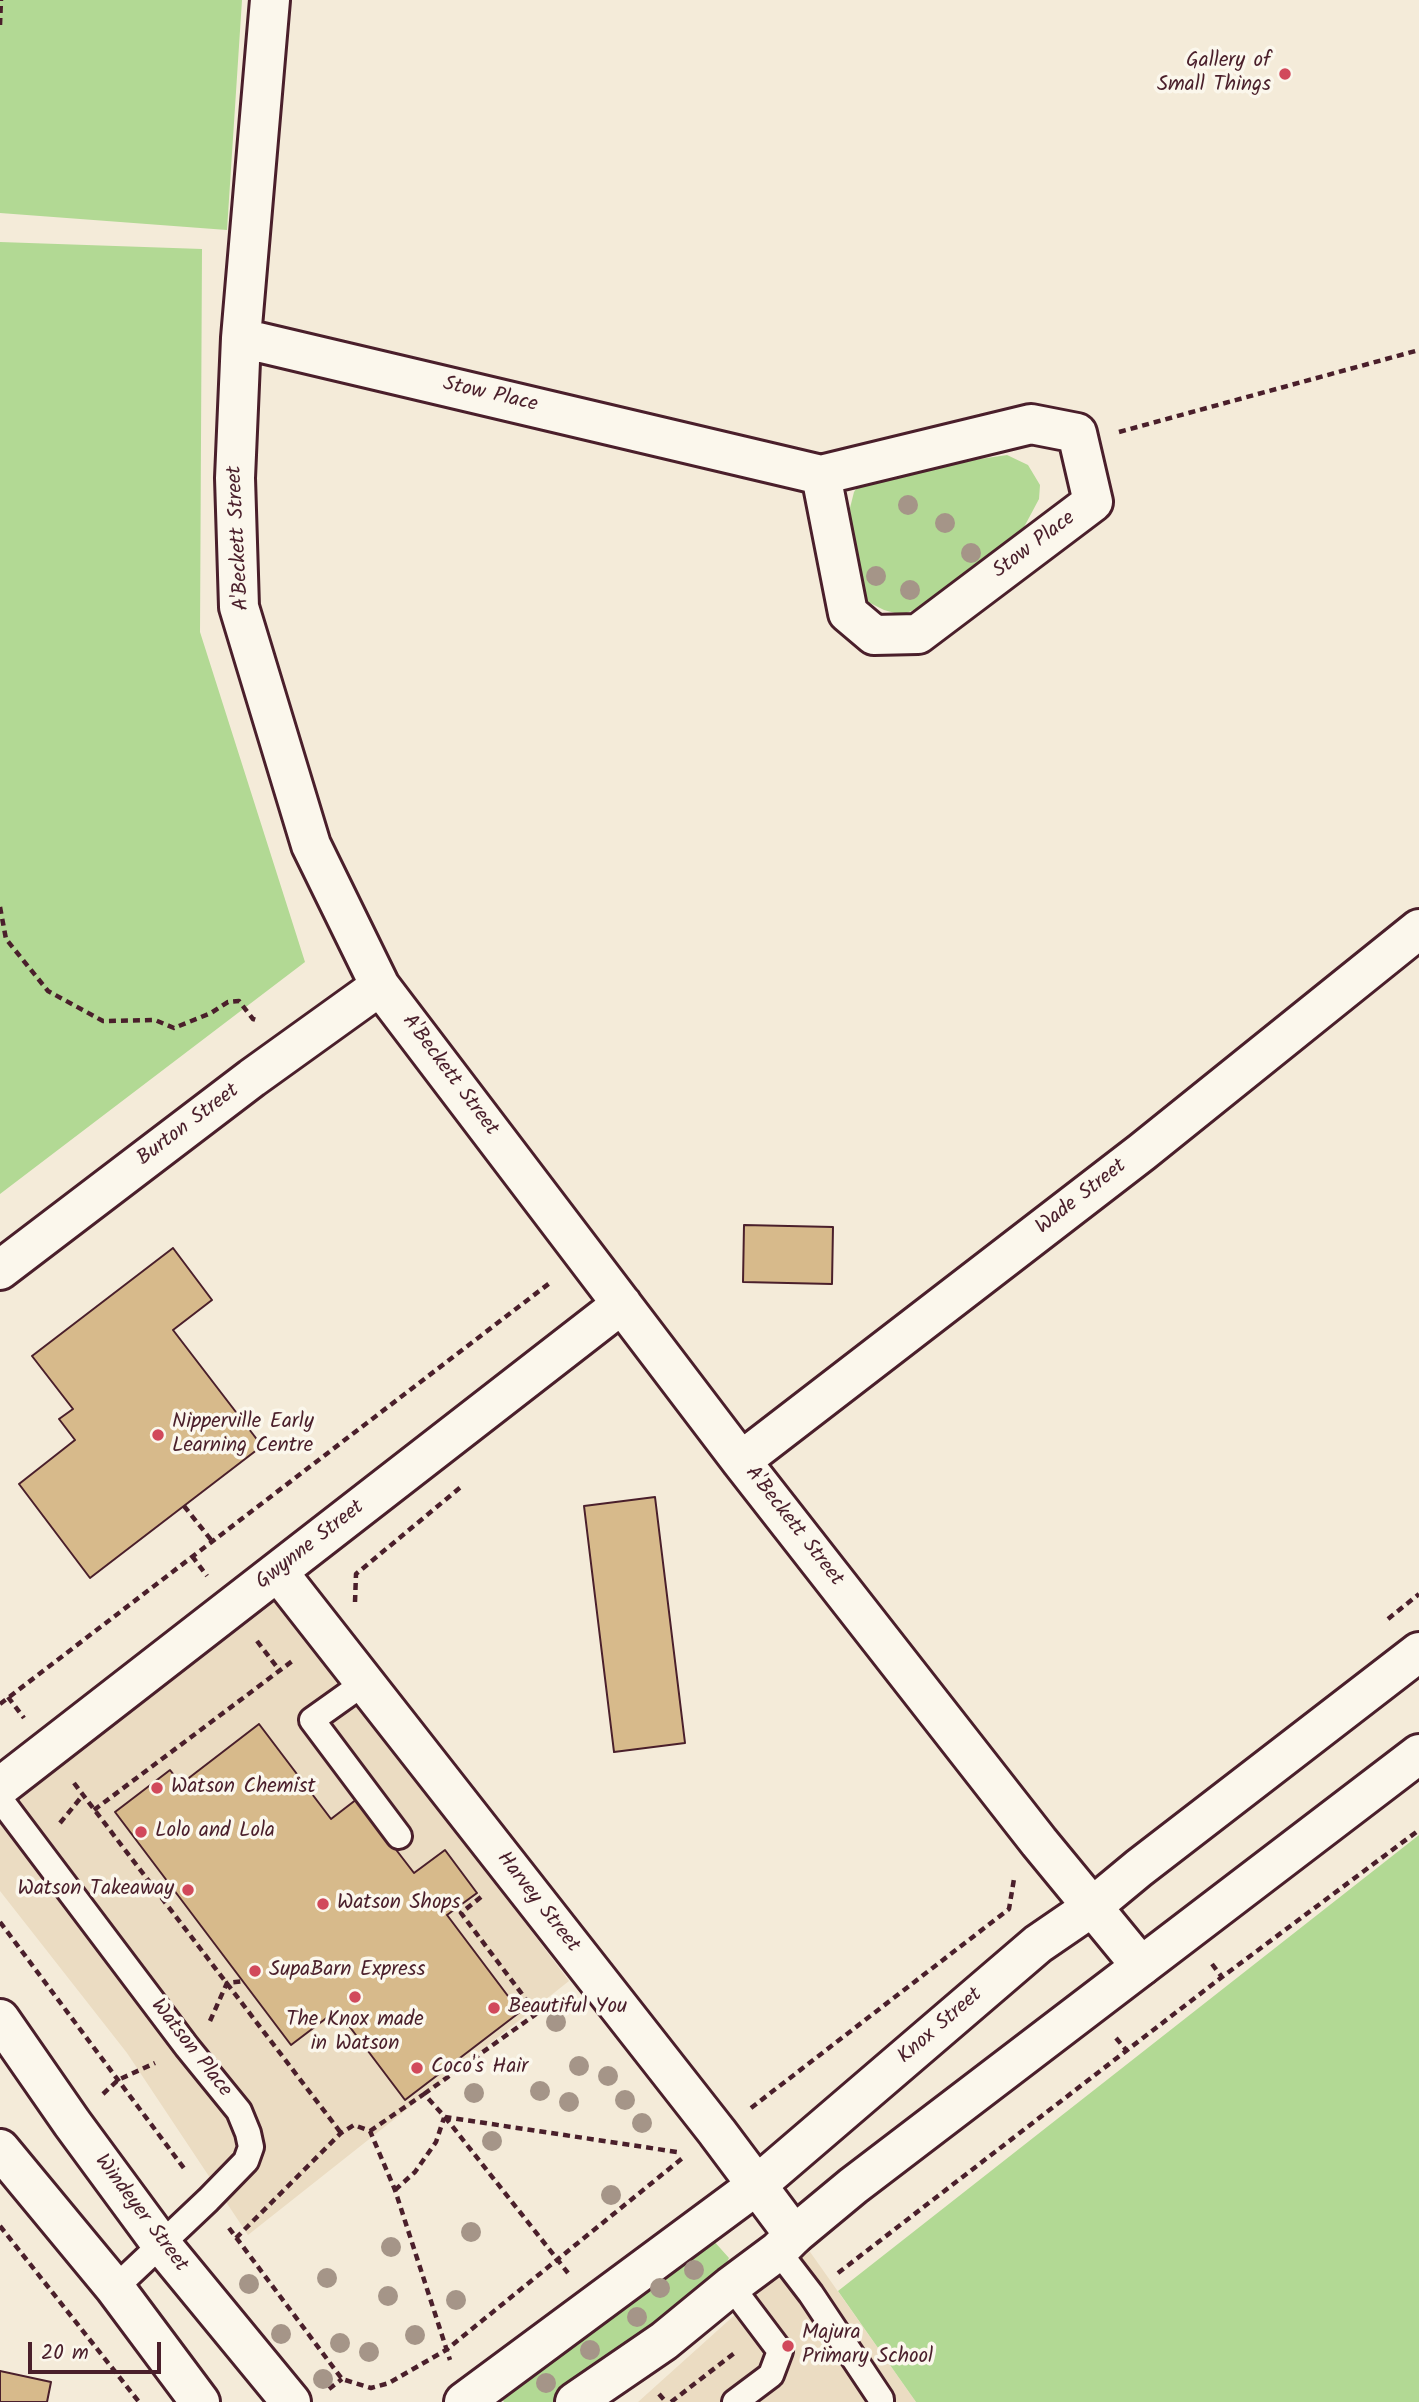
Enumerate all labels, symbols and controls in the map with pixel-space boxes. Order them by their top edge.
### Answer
place label: Gallery of Small Things [1157,49,1271,99]
marker: Gallery of Small Things [1277,66,1293,82]
street label: Stow Place [440,373,540,419]
street label: A'Beckett Street [224,465,256,611]
street label: Stow Place [989,507,1081,585]
street label: A'Beckett Street [395,1010,503,1142]
street label: Burton Street [133,1080,245,1172]
street label: Wade Street [1032,1155,1132,1241]
place label: Nipperville Early Learning Centre [172,1410,314,1460]
marker: Nipperville Early Learning Centre [150,1427,166,1443]
street label: A'Beckett Street [738,1462,848,1592]
street label: Gwynne Street [252,1496,370,1596]
place label: Watson Chemist [171,1775,316,1801]
marker: Watson Chemist [149,1780,165,1796]
place label: Lolo and Lola [155,1819,275,1845]
marker: Lolo and Lola [133,1824,149,1840]
street label: Harvey Street [490,1848,584,1958]
place label: Watson Takeaway [17,1877,174,1903]
marker: Watson Takeaway [180,1882,196,1898]
place label: Watson Shops [337,1891,460,1917]
marker: Watson Shops [315,1896,331,1912]
place label: SupaBarn Express [269,1958,426,1984]
marker: SupaBarn Express [247,1963,263,1979]
street label: Knox Street [894,1983,988,2071]
marker: The Knox made in Watson [347,1989,363,2005]
street label: Watson Place [144,1995,236,2103]
place label: Beautiful You [508,1995,627,2021]
marker: Beautiful You [486,2000,502,2016]
place label: The Knox made in Watson [286,2008,424,2058]
place label: Coco's Hair [431,2055,528,2081]
marker: Coco's Hair [409,2060,425,2076]
street label: Windeyer Street [88,2150,192,2278]
place label: Majura Primary School [802,2321,933,2371]
scale bar [32,2328,164,2372]
text: 20 m [41,2337,89,2370]
marker: Majura Primary School [780,2338,796,2354]

